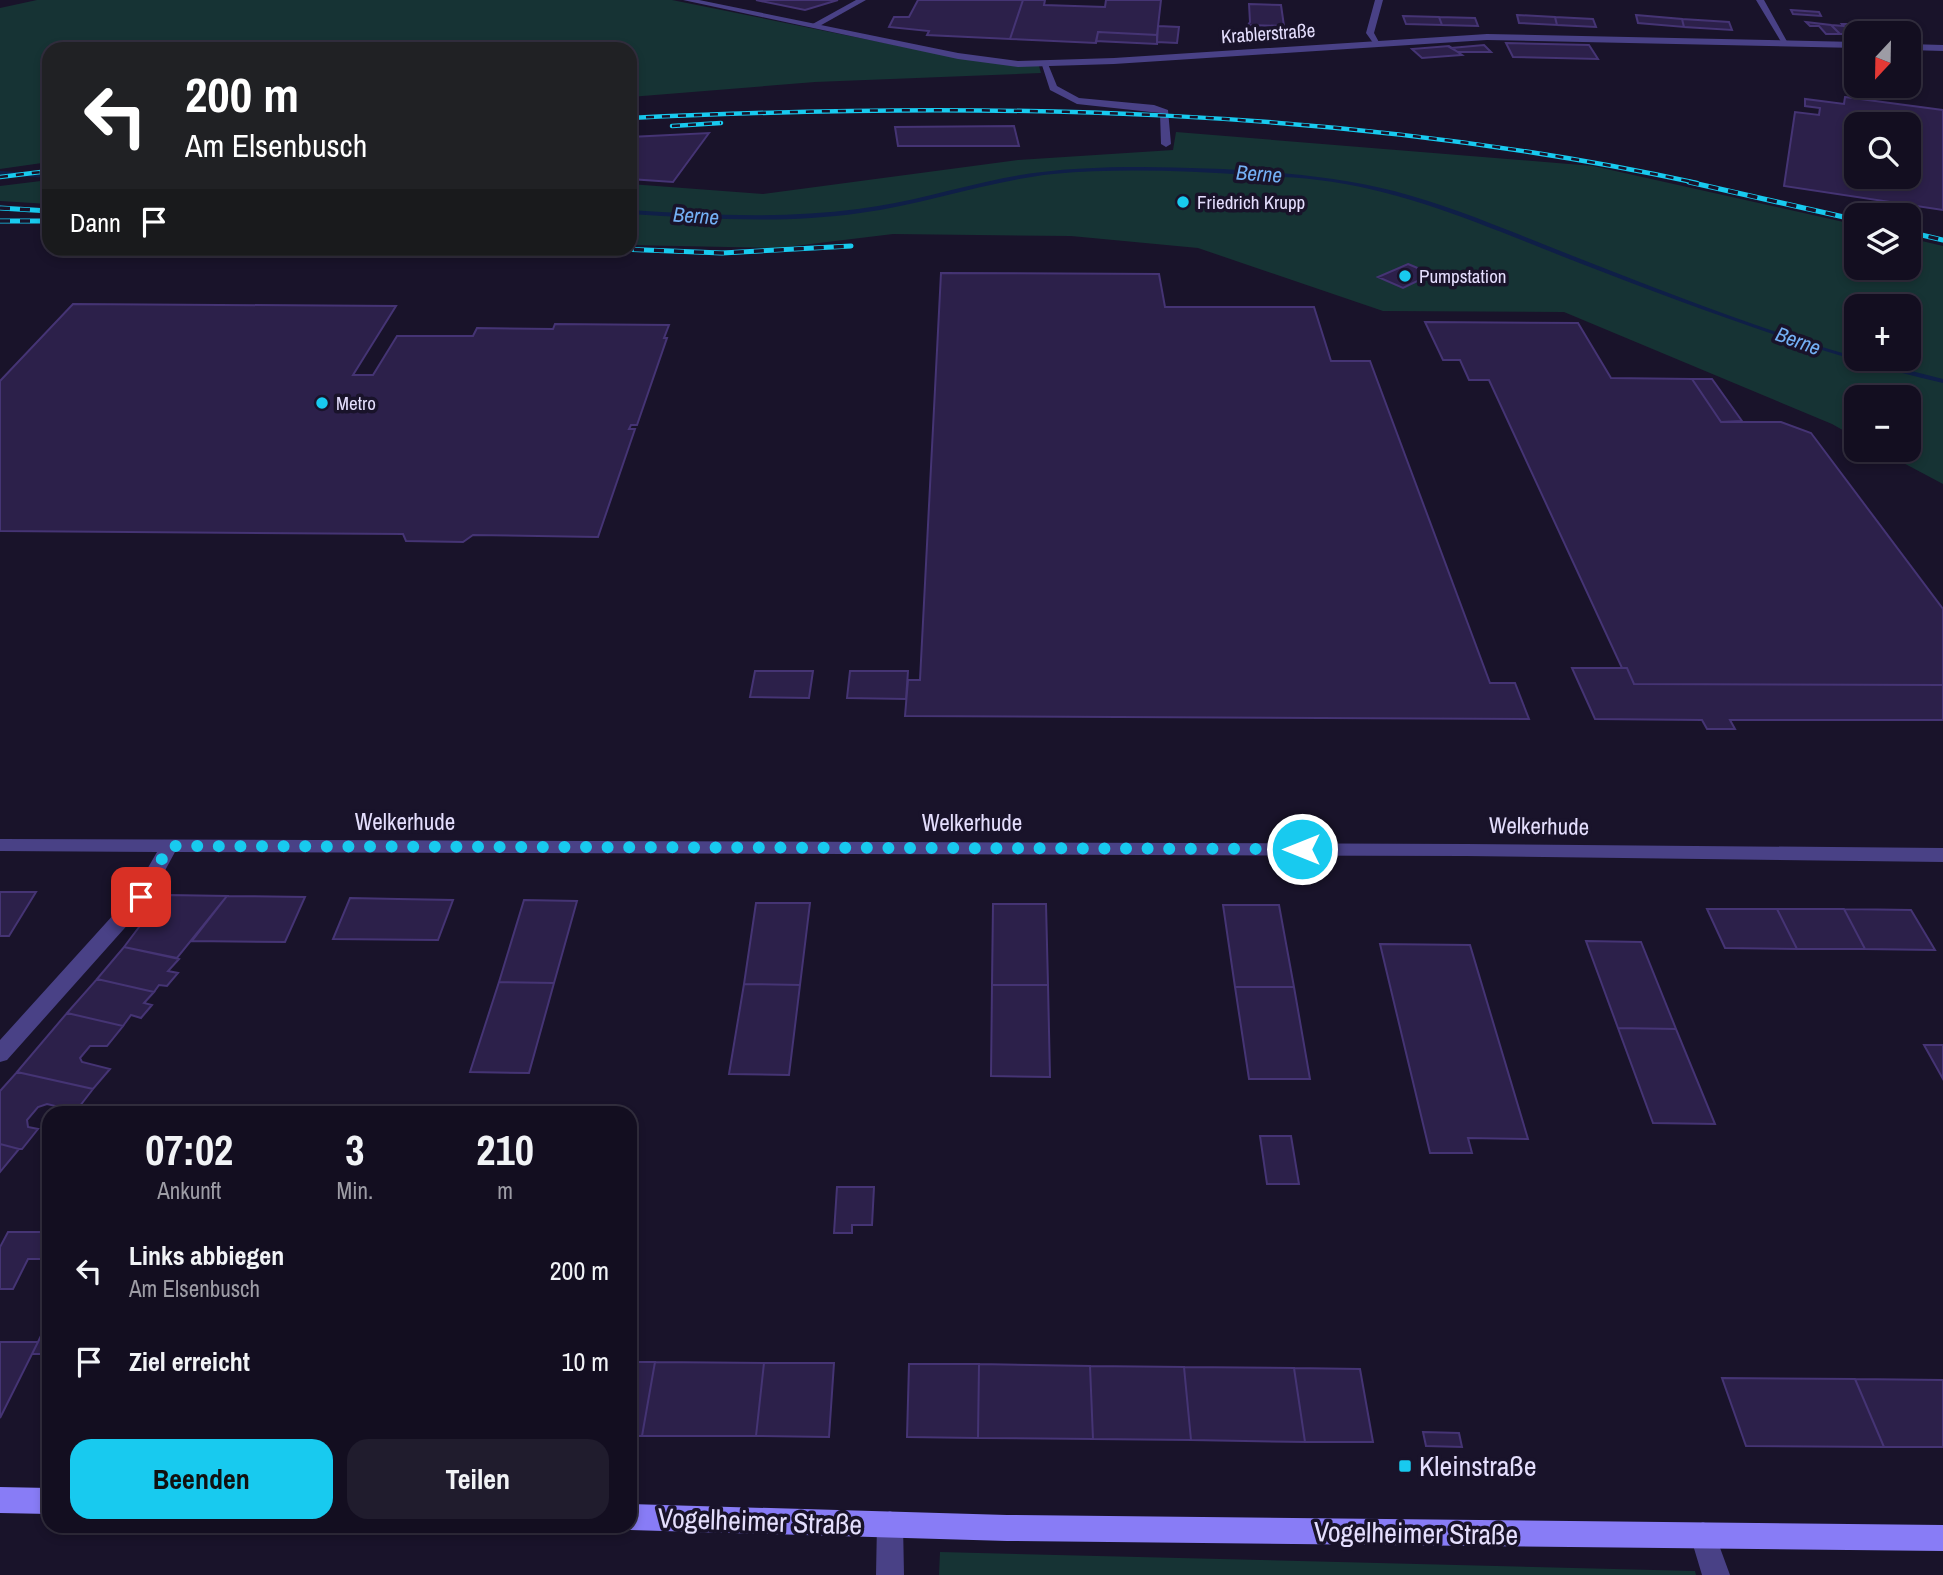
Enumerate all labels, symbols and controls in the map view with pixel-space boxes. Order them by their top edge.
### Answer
street label: Krablerstraße [1220,17,1316,49]
north arrow [1844,21,1922,98]
map controls [1844,21,1921,462]
text: 200 m [185,61,299,127]
icon: left [70,70,161,161]
button: search [1844,112,1921,189]
text: Am Elsenbusch [185,124,367,167]
water label: Berne [1235,157,1283,190]
place label: Friedrich Krupp [1197,189,1305,215]
marker: Friedrich Krupp [1175,194,1191,210]
water label: Berne [672,199,720,232]
icon: arrive [135,203,173,241]
button: layers [1844,203,1921,280]
text: Dann [70,205,121,240]
place label: Pumpstation [1419,263,1506,289]
marker: Pumpstation [1397,268,1413,284]
button: + [1844,294,1921,371]
water label: Berne [1772,319,1825,362]
button: − [1844,385,1921,462]
place label: Metro [336,390,376,416]
marker: Metro [314,395,330,411]
street label: Welkerhude [355,806,455,837]
street label: Welkerhude [922,807,1022,838]
street label: Welkerhude [1489,809,1589,842]
position arrow [1265,812,1339,886]
pin [111,867,171,927]
icon: arrive [122,878,160,916]
text: 07:02 [145,1122,233,1178]
text: 3 [345,1122,364,1178]
text: 210 [476,1122,534,1178]
text: Ankunft [157,1175,221,1206]
text: Min. [336,1175,373,1206]
text: m [497,1175,513,1206]
text: Links abbiegen [129,1238,284,1273]
icon: left [70,1252,108,1290]
text: 200 m [550,1253,609,1288]
text: Am Elsenbusch [129,1273,260,1304]
icon: arrive [70,1343,108,1381]
text: Ziel erreicht [129,1344,250,1379]
text: 10 m [562,1344,609,1379]
button: Beenden [70,1439,333,1519]
button: Teilen [347,1439,609,1519]
place label: Kleinstraße [1419,1447,1536,1485]
marker: Kleinstraße [1397,1458,1413,1474]
street label: Vogelheimer Straße [657,1498,863,1544]
street label: Vogelheimer Straße [1314,1512,1518,1554]

